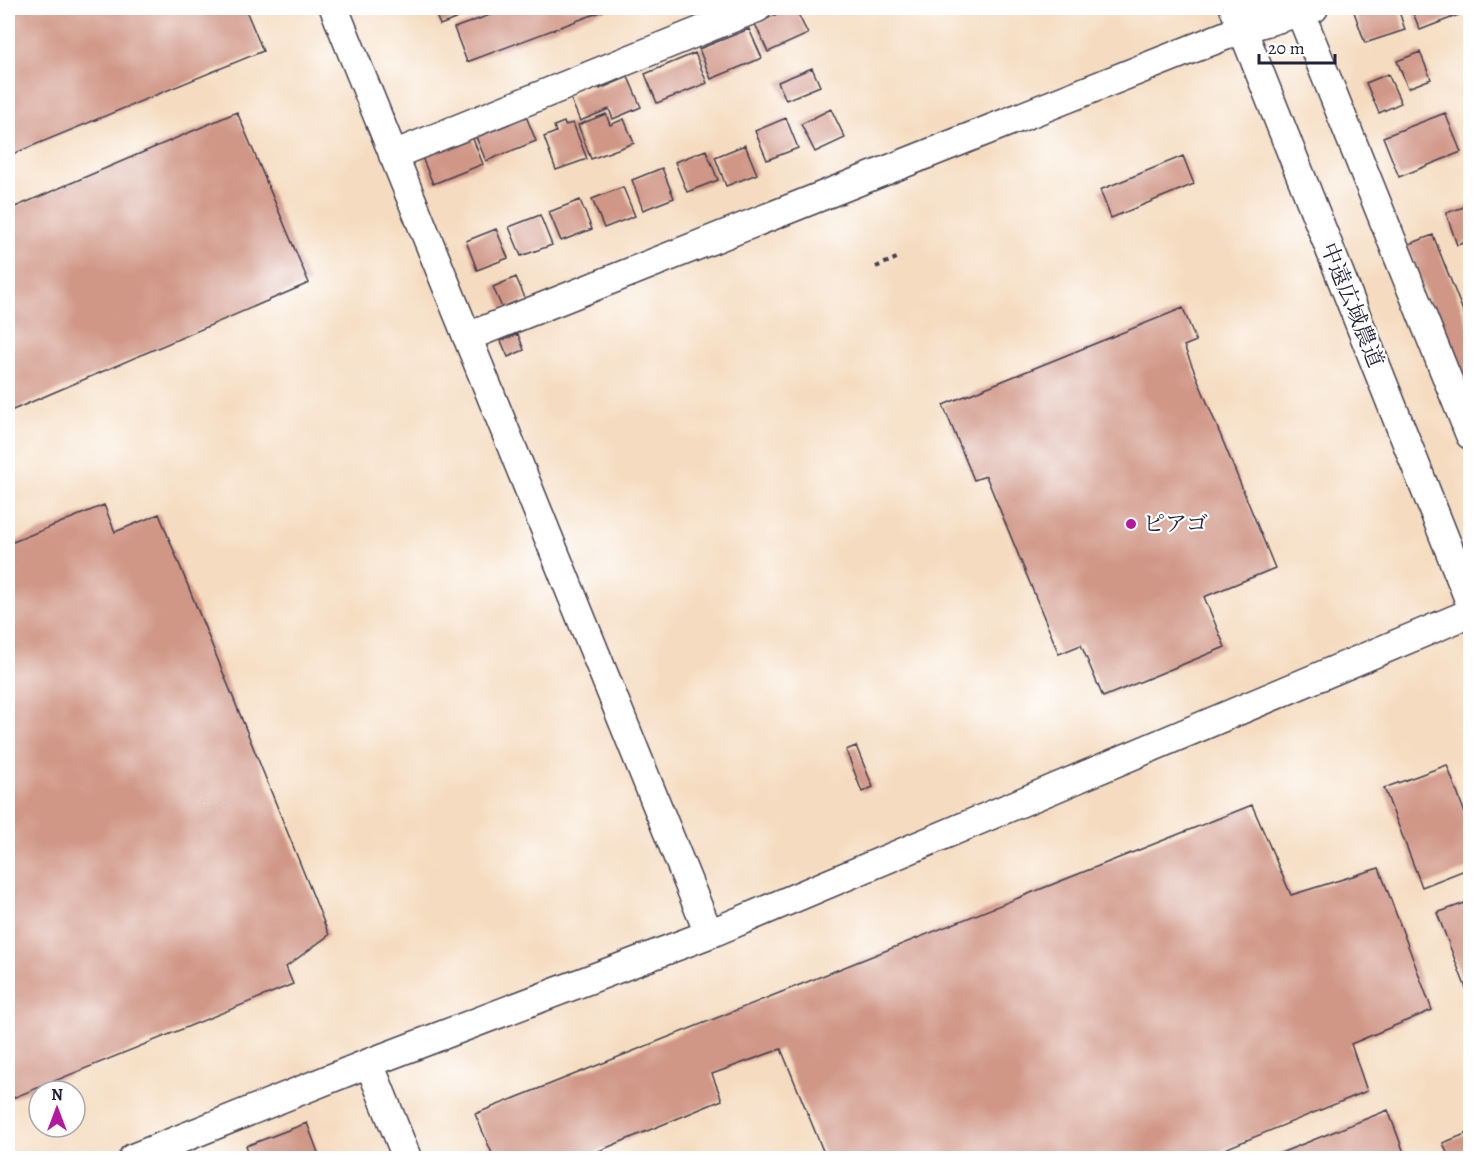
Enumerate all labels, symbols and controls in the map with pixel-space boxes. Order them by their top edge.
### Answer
scale bar [1259,27,1336,65]
text: 20 m [1268,36,1305,60]
street label: 中遠広域農道 [1313,238,1391,372]
place label: ピアゴ [1143,509,1208,539]
marker: ピアゴ [1124,517,1138,531]
north arrow [27,1079,87,1139]
text: N [51,1084,63,1106]

